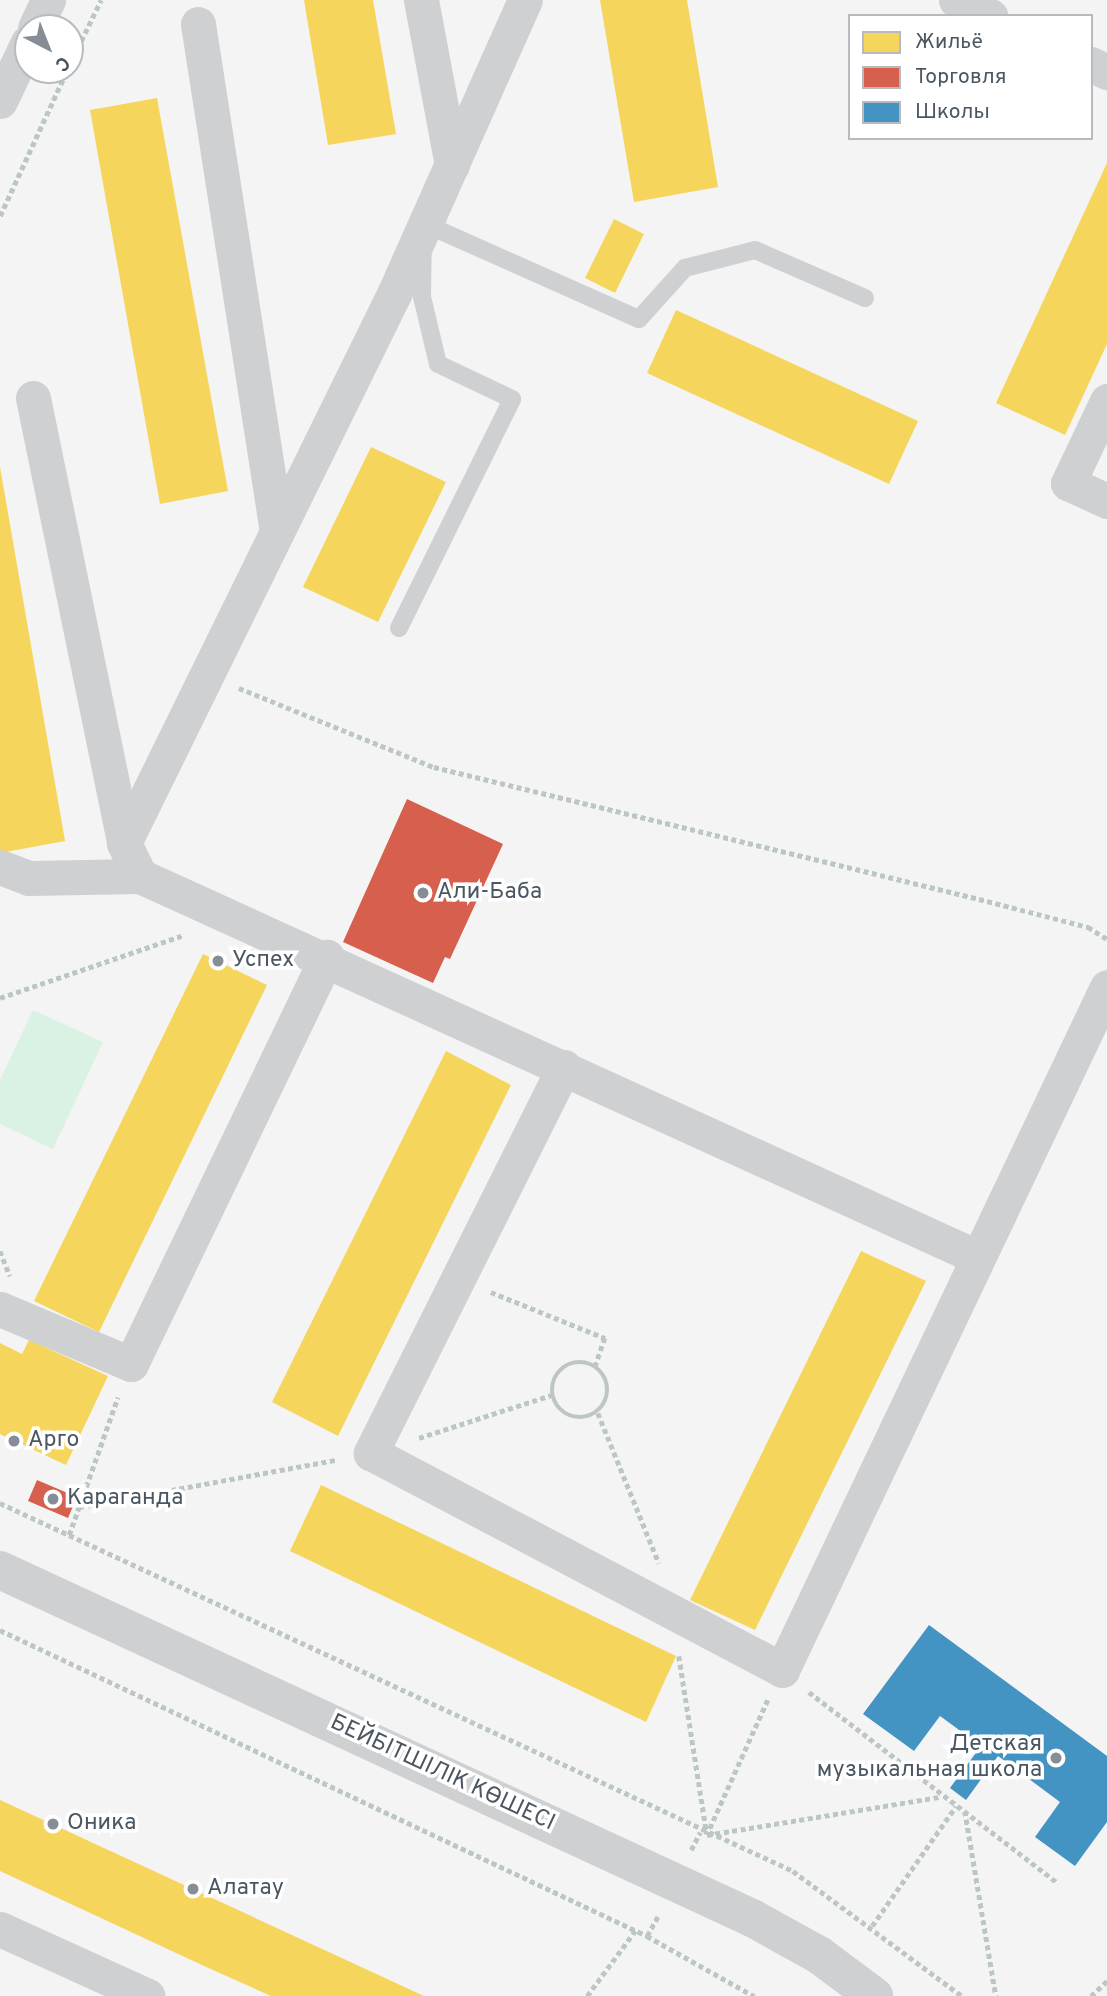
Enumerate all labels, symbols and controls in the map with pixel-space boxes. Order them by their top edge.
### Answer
north arrow [14,14,84,84]
legend [848,14,1093,140]
text: Жильё [915,29,983,56]
text: С [49,50,74,76]
text: Торговля [915,64,1006,91]
text: Школы [915,99,990,126]
place label: Али-Баба [437,879,542,907]
marker: Али-Баба [415,885,431,901]
place label: Успех [232,947,294,975]
marker: Успех [210,953,226,969]
place label: Арго [28,1427,79,1455]
marker: Арго [6,1433,22,1449]
place label: Караганда [67,1485,183,1513]
marker: Караганда [45,1491,61,1507]
street label: БЕЙБІТШІЛІК КӨШЕСІ [325,1710,559,1838]
place label: Детская музыкальная школа [817,1731,1042,1785]
marker: Детская музыкальная школа [1048,1750,1064,1766]
place label: Оника [67,1810,136,1838]
marker: Оника [45,1816,61,1832]
place label: Алатау [207,1875,284,1903]
marker: Алатау [185,1881,201,1897]

